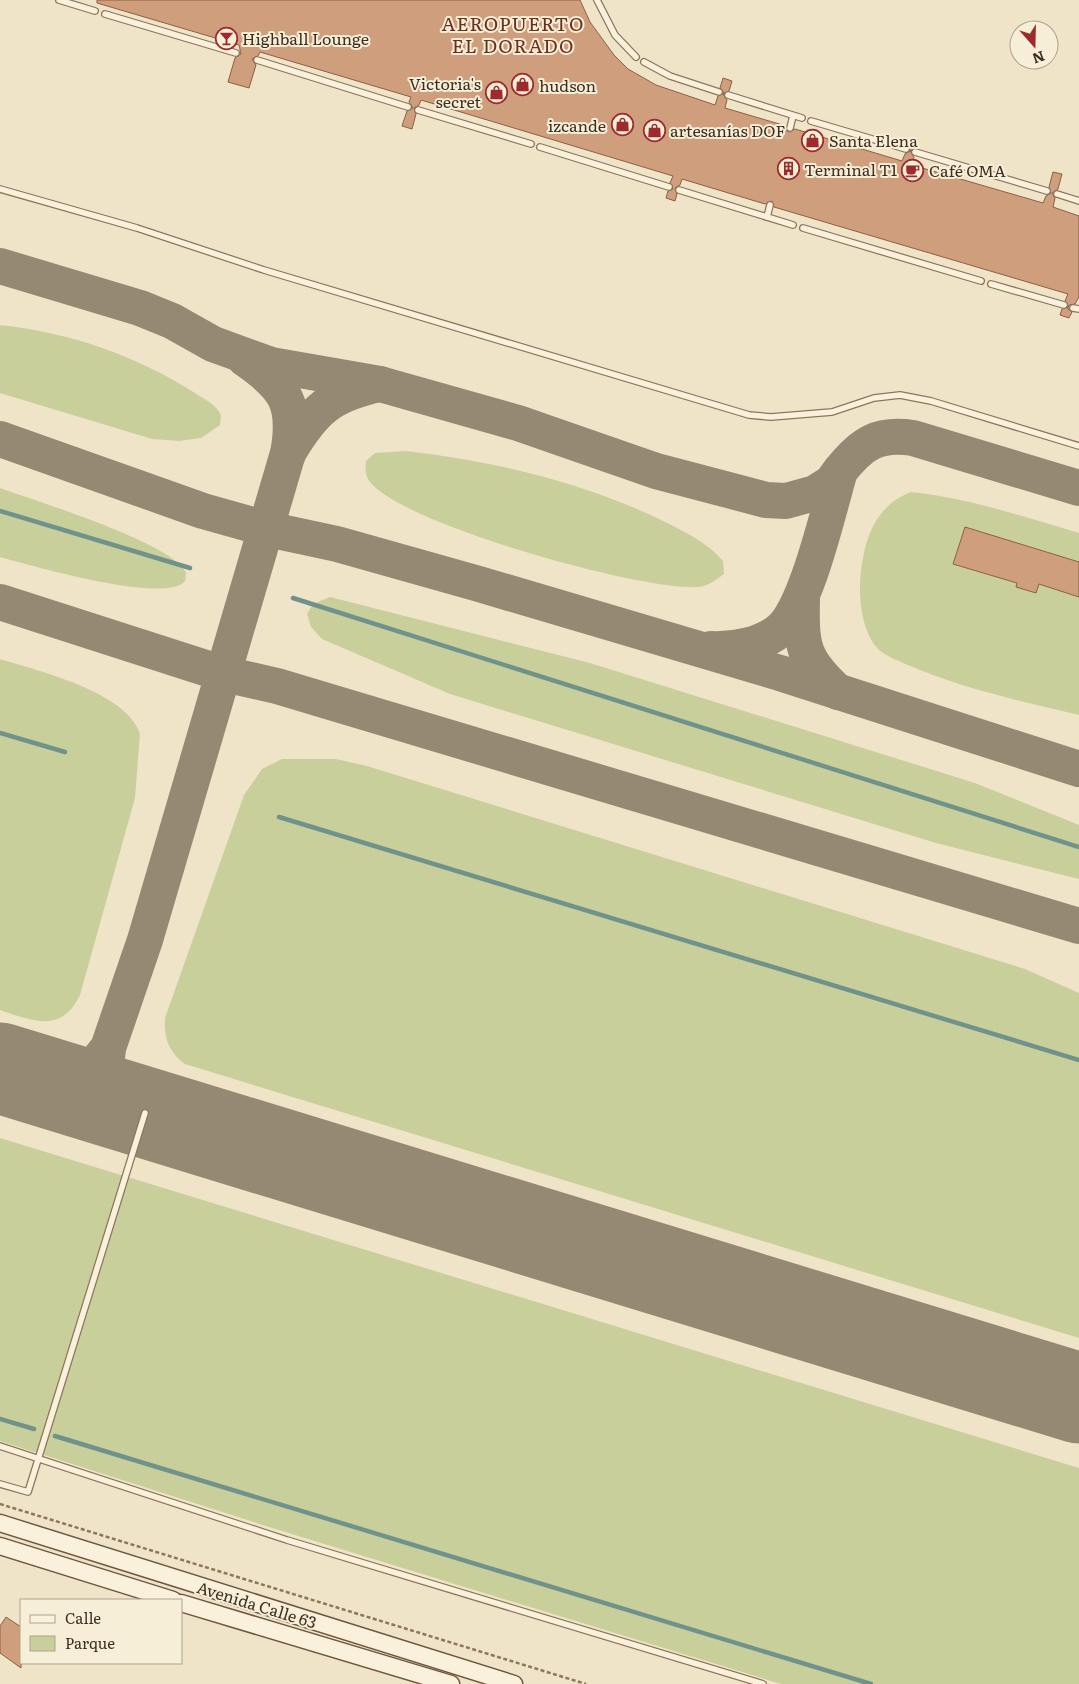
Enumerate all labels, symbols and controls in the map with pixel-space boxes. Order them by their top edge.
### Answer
district label: AEROPUERTO EL DORADO [441,9,585,59]
north arrow [1009,20,1059,70]
bar icon: Highball Lounge [214,26,238,50]
place label: Highball Lounge [242,26,369,50]
text: N [1030,47,1048,70]
place label: Victoria's secret [409,71,482,113]
shop icon: hudson [511,73,535,97]
place label: hudson [539,73,597,97]
shop icon: Victoria's secret [485,80,509,104]
place label: izcande [548,113,606,137]
shop icon: izcande [610,113,634,137]
shop icon: artesanías DOF [642,118,666,142]
place label: artesanías DOF [670,118,785,142]
shop icon: Santa Elena [801,128,825,152]
place label: Santa Elena [829,128,918,152]
building icon: Terminal T1 [776,157,800,181]
place label: Terminal T1 [804,157,898,181]
cafe icon: Café OMA [901,158,925,182]
place label: Café OMA [929,158,1006,182]
street label: Avenida Calle 63 [194,1574,320,1634]
legend [20,1599,182,1664]
text: Calle [65,1606,101,1629]
text: Parque [65,1631,115,1654]

